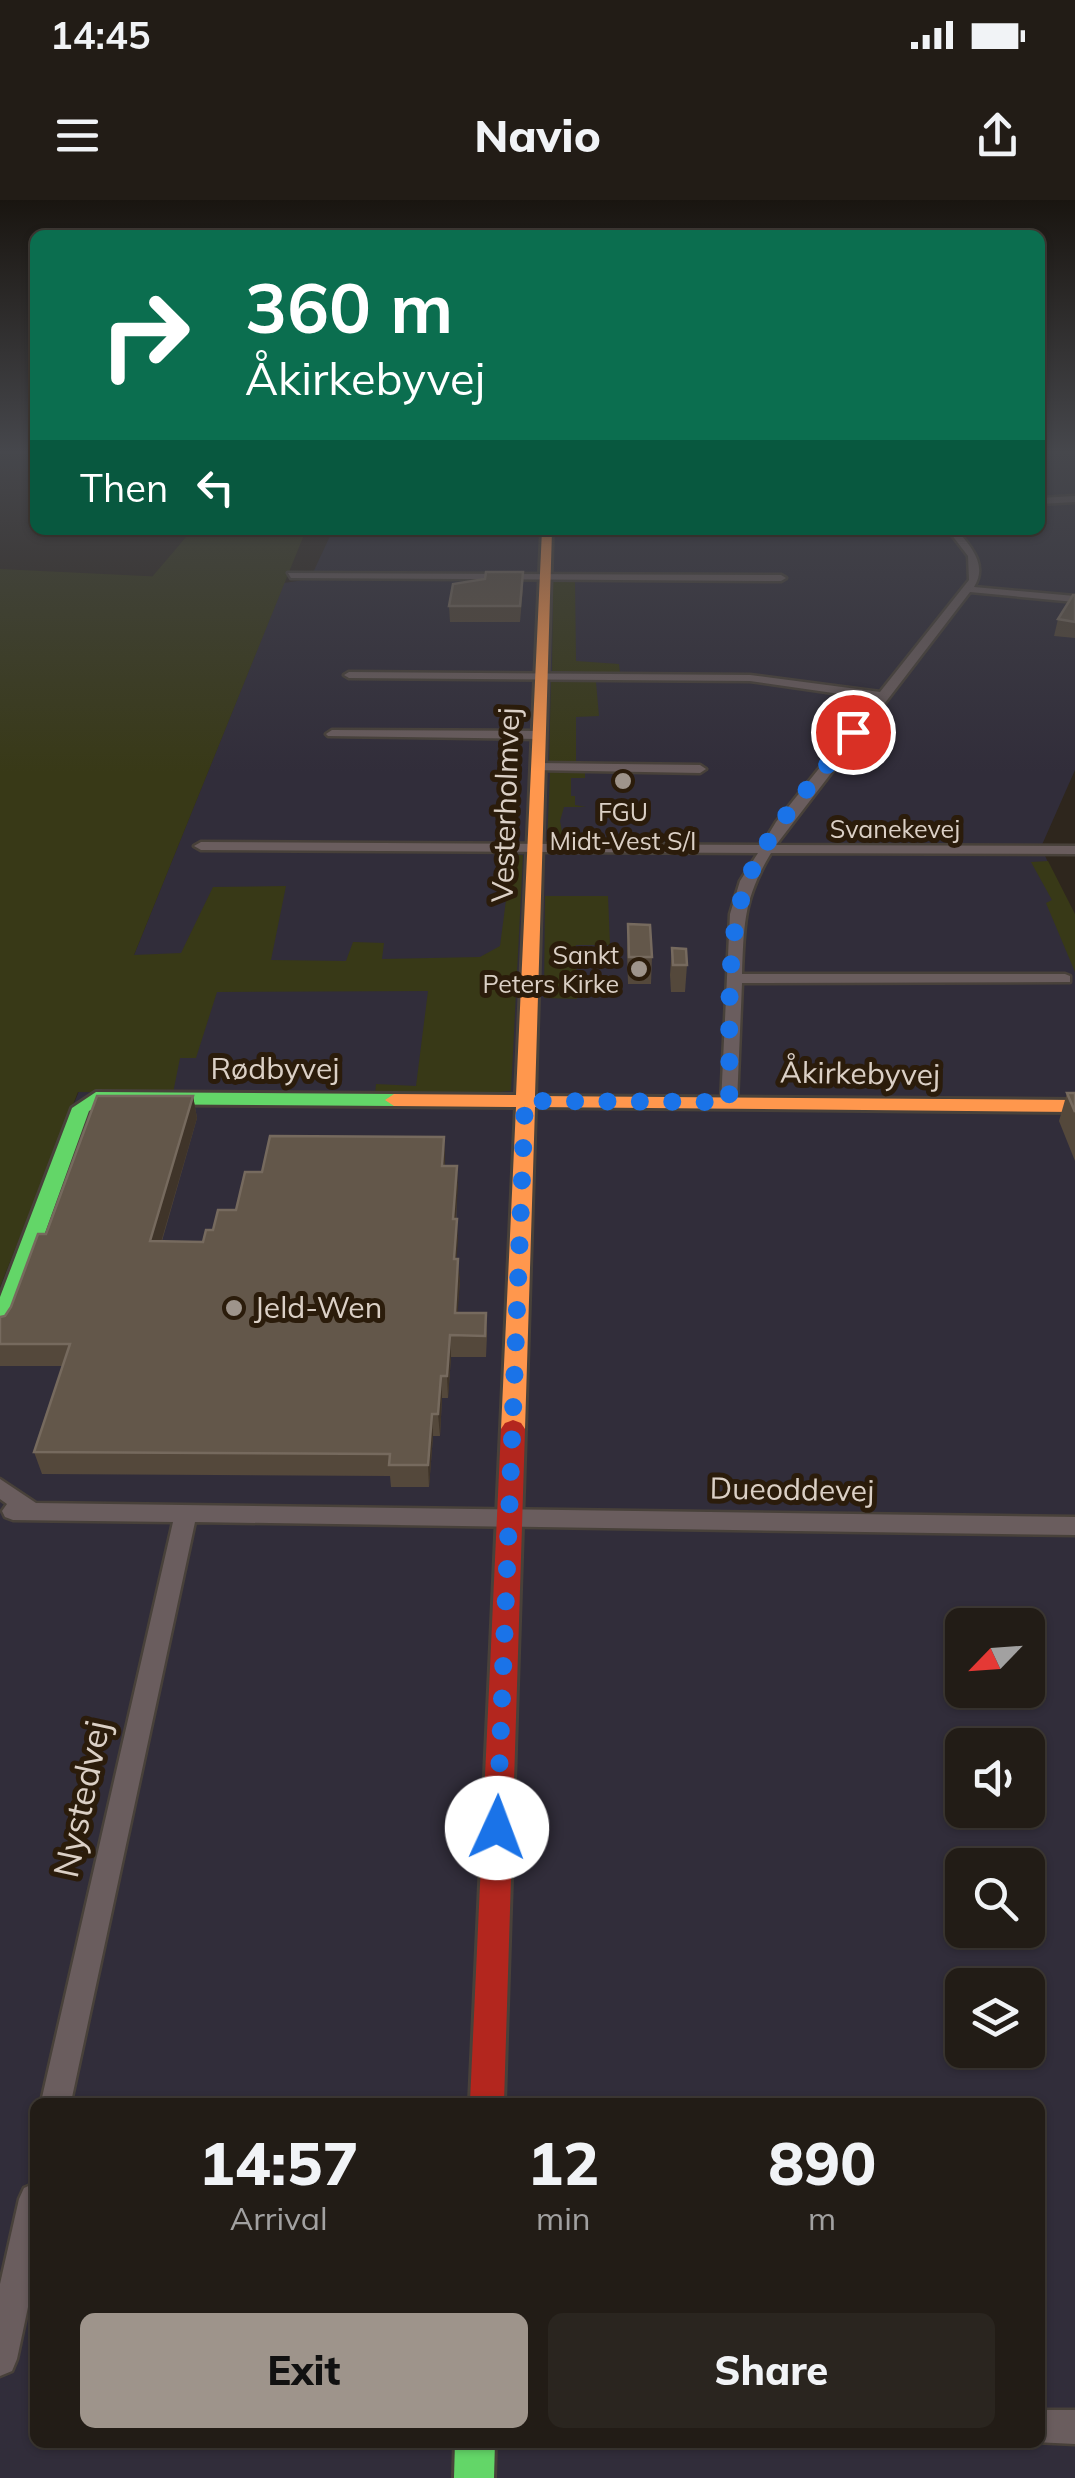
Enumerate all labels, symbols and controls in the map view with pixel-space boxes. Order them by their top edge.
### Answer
text: 14:45 [50,11,151,59]
text: Navio [474,107,601,163]
icon: menu [50,108,105,163]
icon: share [970,108,1025,163]
text: 360 m [245,263,453,351]
icon: right [80,270,210,400]
text: Åkirkebyvej [245,350,485,406]
icon: left [188,460,243,515]
text: Then [80,464,168,512]
pin [811,690,896,775]
icon: arrive [826,705,881,760]
street label: Vesterholmvej [483,707,527,903]
marker: FGU Midt-Vest S/I [612,770,634,792]
place label: FGU Midt-Vest S/I [550,796,696,856]
street label: Svanekevej [830,813,960,844]
place label: Sankt Peters Kirke [483,939,619,999]
marker: Sankt Peters Kirke [628,958,650,980]
street label: Rødbyvej [211,1049,339,1087]
street label: Åkirkebyvej [780,1053,940,1093]
place label: Jeld-Wen [254,1288,382,1326]
marker: Jeld-Wen [223,1297,245,1319]
street label: Dueoddevej [709,1469,875,1509]
north arrow [945,1608,1045,1708]
map controls [945,1608,1045,2068]
street label: Nystedvej [43,1716,119,1881]
button: sound [945,1728,1045,1828]
position arrow [445,1776,549,1880]
button: search [945,1848,1045,1948]
button: layers [945,1968,1045,2068]
text: 14:57 [199,2125,358,2200]
text: 12 [527,2125,599,2200]
text: 890 [768,2125,876,2200]
text: Arrival [230,2198,328,2238]
text: min [536,2198,591,2238]
text: m [808,2198,836,2238]
button: Exit [80,2313,528,2428]
button: Share [548,2313,995,2428]

